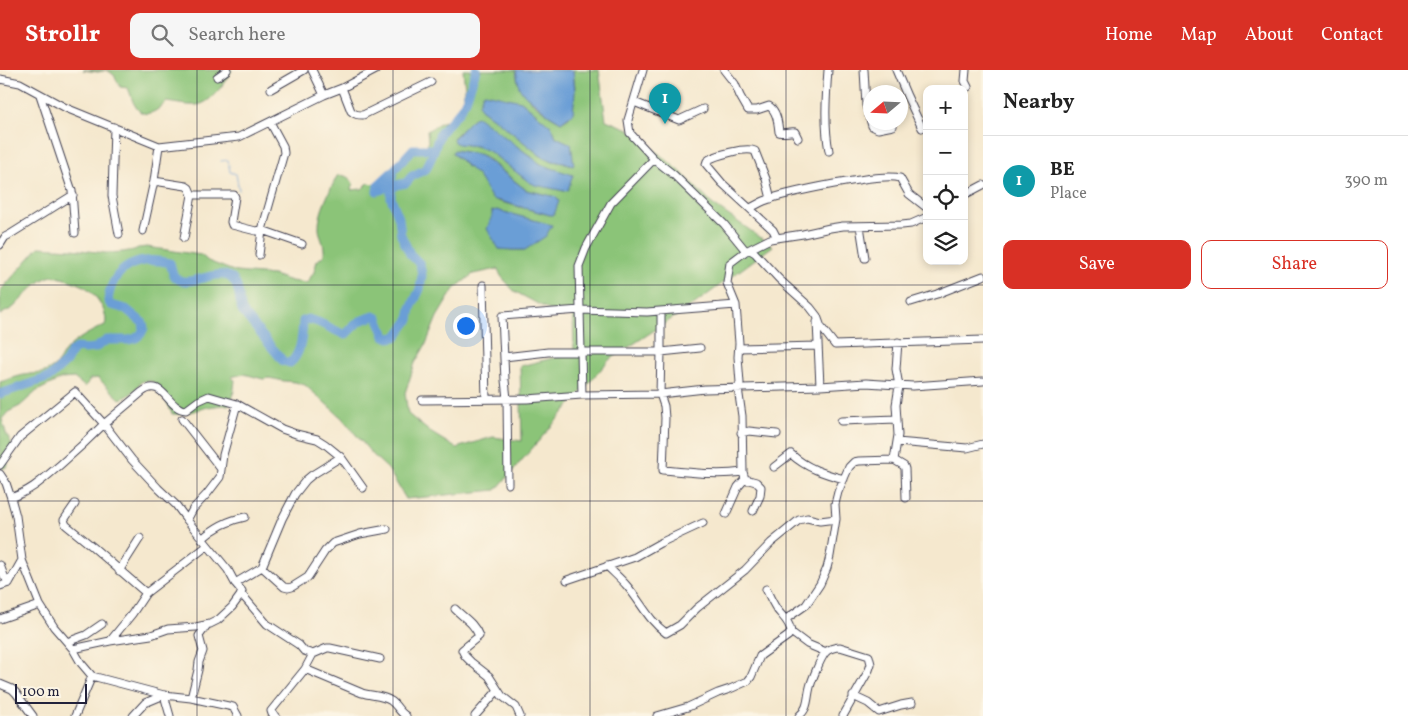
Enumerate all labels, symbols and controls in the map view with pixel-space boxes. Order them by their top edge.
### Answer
search box [130,13,480,58]
text: Strollr [25,18,100,52]
icon: search [148,21,176,49]
text: Search here [188,22,286,48]
text: Home [1105,23,1153,48]
text: Map [1181,23,1217,48]
text: About [1245,23,1293,48]
text: Contact [1321,23,1383,48]
pin: 1 [649,83,681,124]
north arrow [863,85,908,130]
map controls [923,85,968,265]
button: + [923,85,968,130]
text: Nearby [1003,88,1074,117]
button: − [923,130,968,175]
text: BE [1050,157,1075,183]
text: 1 [1016,170,1022,192]
text: 390 m [1345,170,1388,192]
button: locate [923,175,968,220]
text: Place [1050,183,1087,205]
button: layers [923,220,968,265]
button: Save [1003,240,1191,289]
button: Share [1201,240,1388,289]
your location [453,313,479,339]
scale bar [15,681,88,704]
text: 100 m [22,683,60,702]

